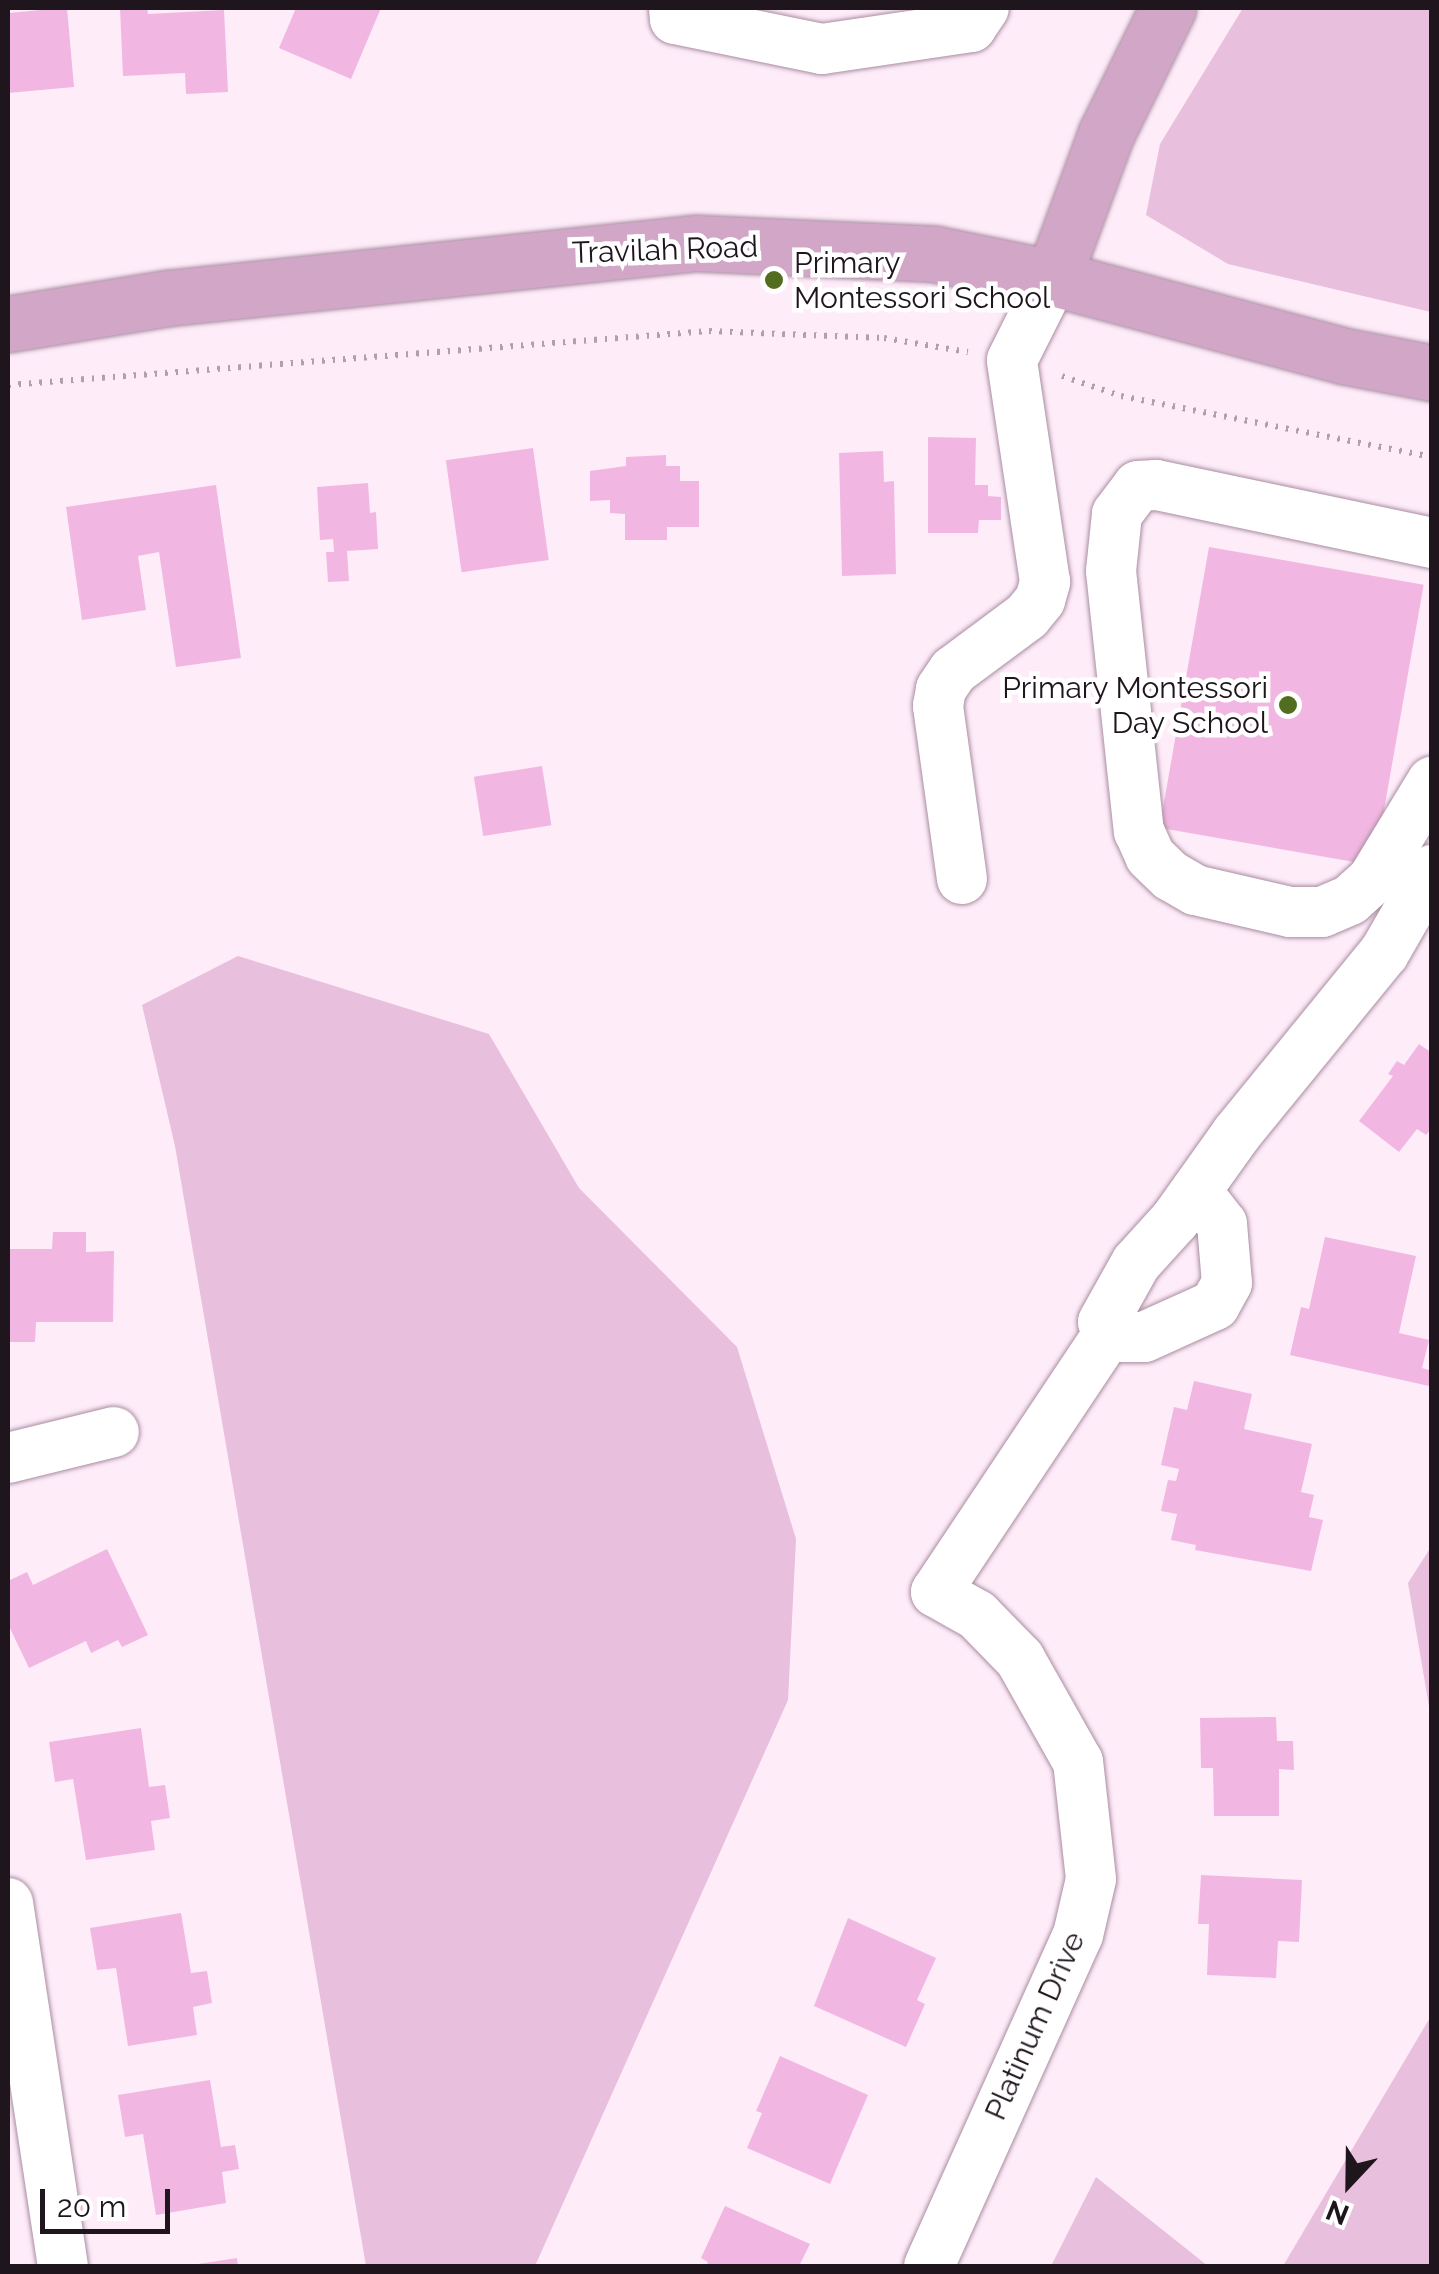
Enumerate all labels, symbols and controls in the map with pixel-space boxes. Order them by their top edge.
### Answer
street label: Travilah Road [571,229,759,271]
place label: Primary Montessori School [794,245,1050,316]
marker: Primary Montessori School [763,269,785,291]
place label: Primary Montessori Day School [1001,670,1268,740]
marker: Primary Montessori Day School [1277,694,1299,716]
street label: Platinum Drive [978,1927,1092,2125]
north arrow [1299,2134,1399,2234]
scale bar [45,2169,175,2231]
text: 20 m [57,2189,126,2224]
text: N [1321,2193,1354,2232]

